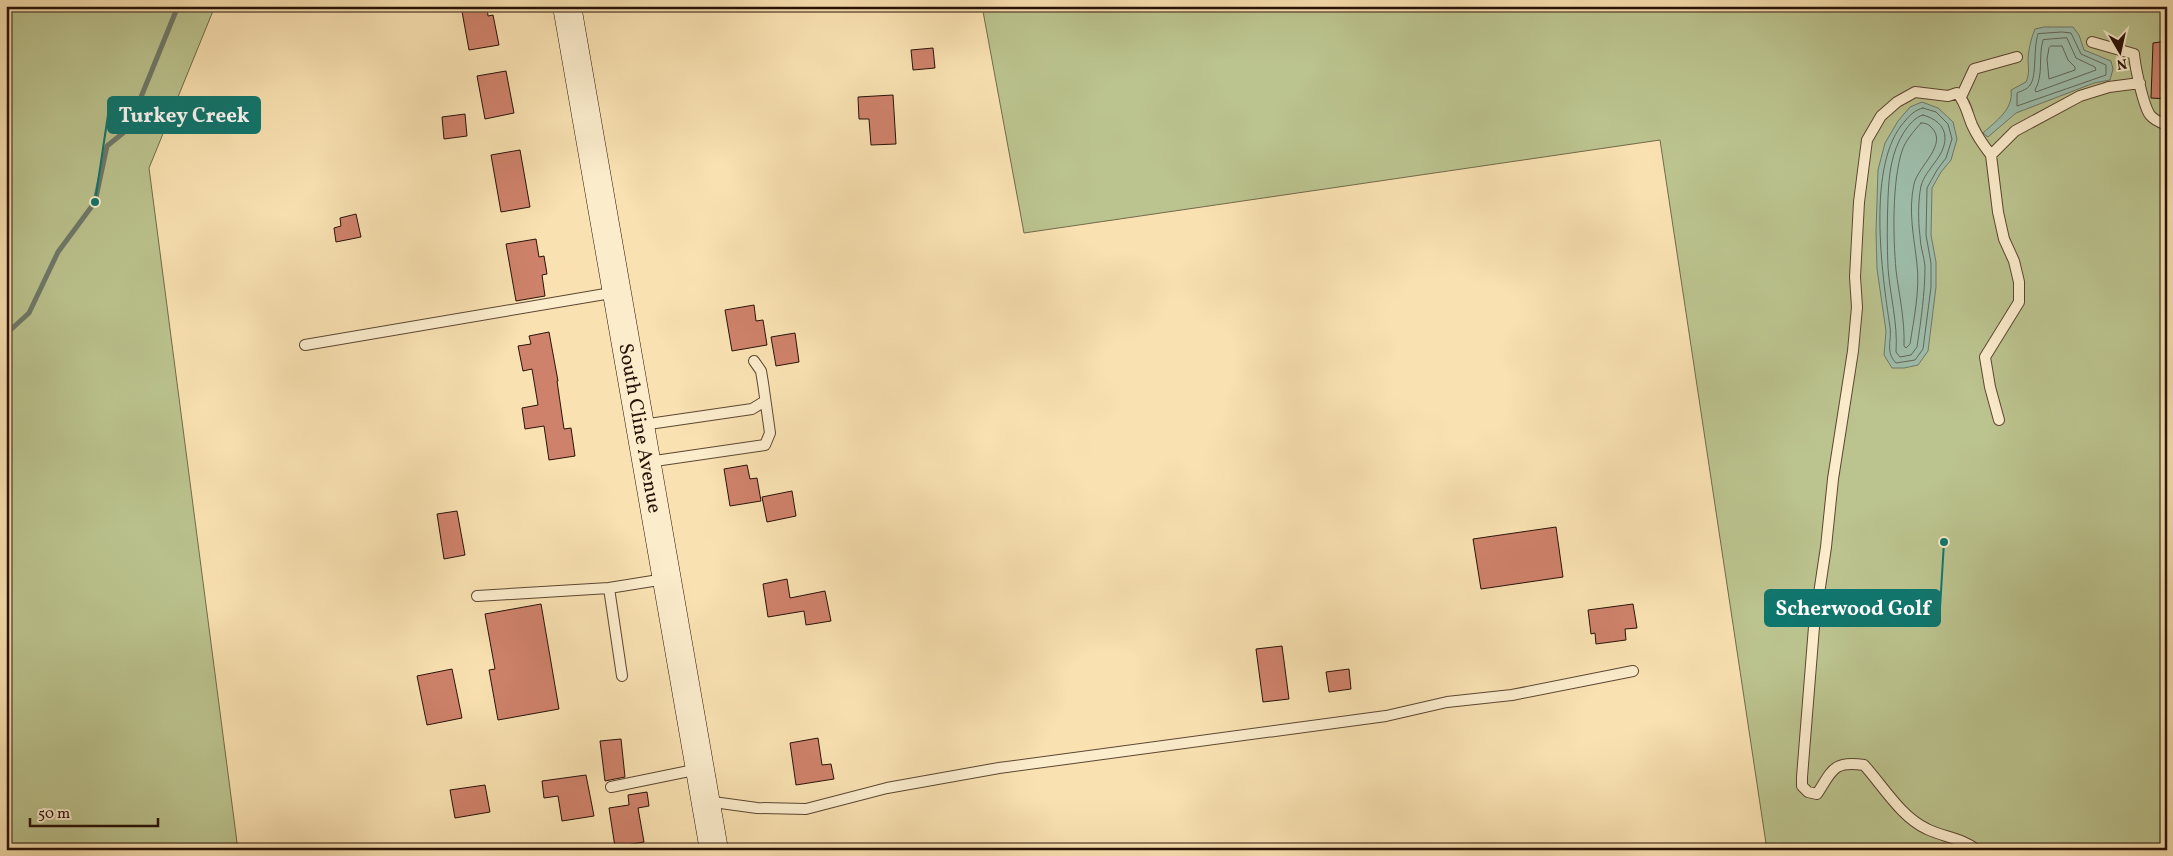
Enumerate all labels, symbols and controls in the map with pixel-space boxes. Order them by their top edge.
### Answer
north arrow [2096,28,2146,78]
text: N [2115,53,2128,74]
callout: Turkey Creek [108,97,260,133]
text: Turkey Creek [118,102,250,131]
street label: South Cline Avenue [610,341,668,515]
callout: Scherwood Golf [1765,590,1940,626]
text: Scherwood Golf [1776,595,1932,624]
scale bar [30,796,158,828]
text: 50 m [38,804,70,825]

